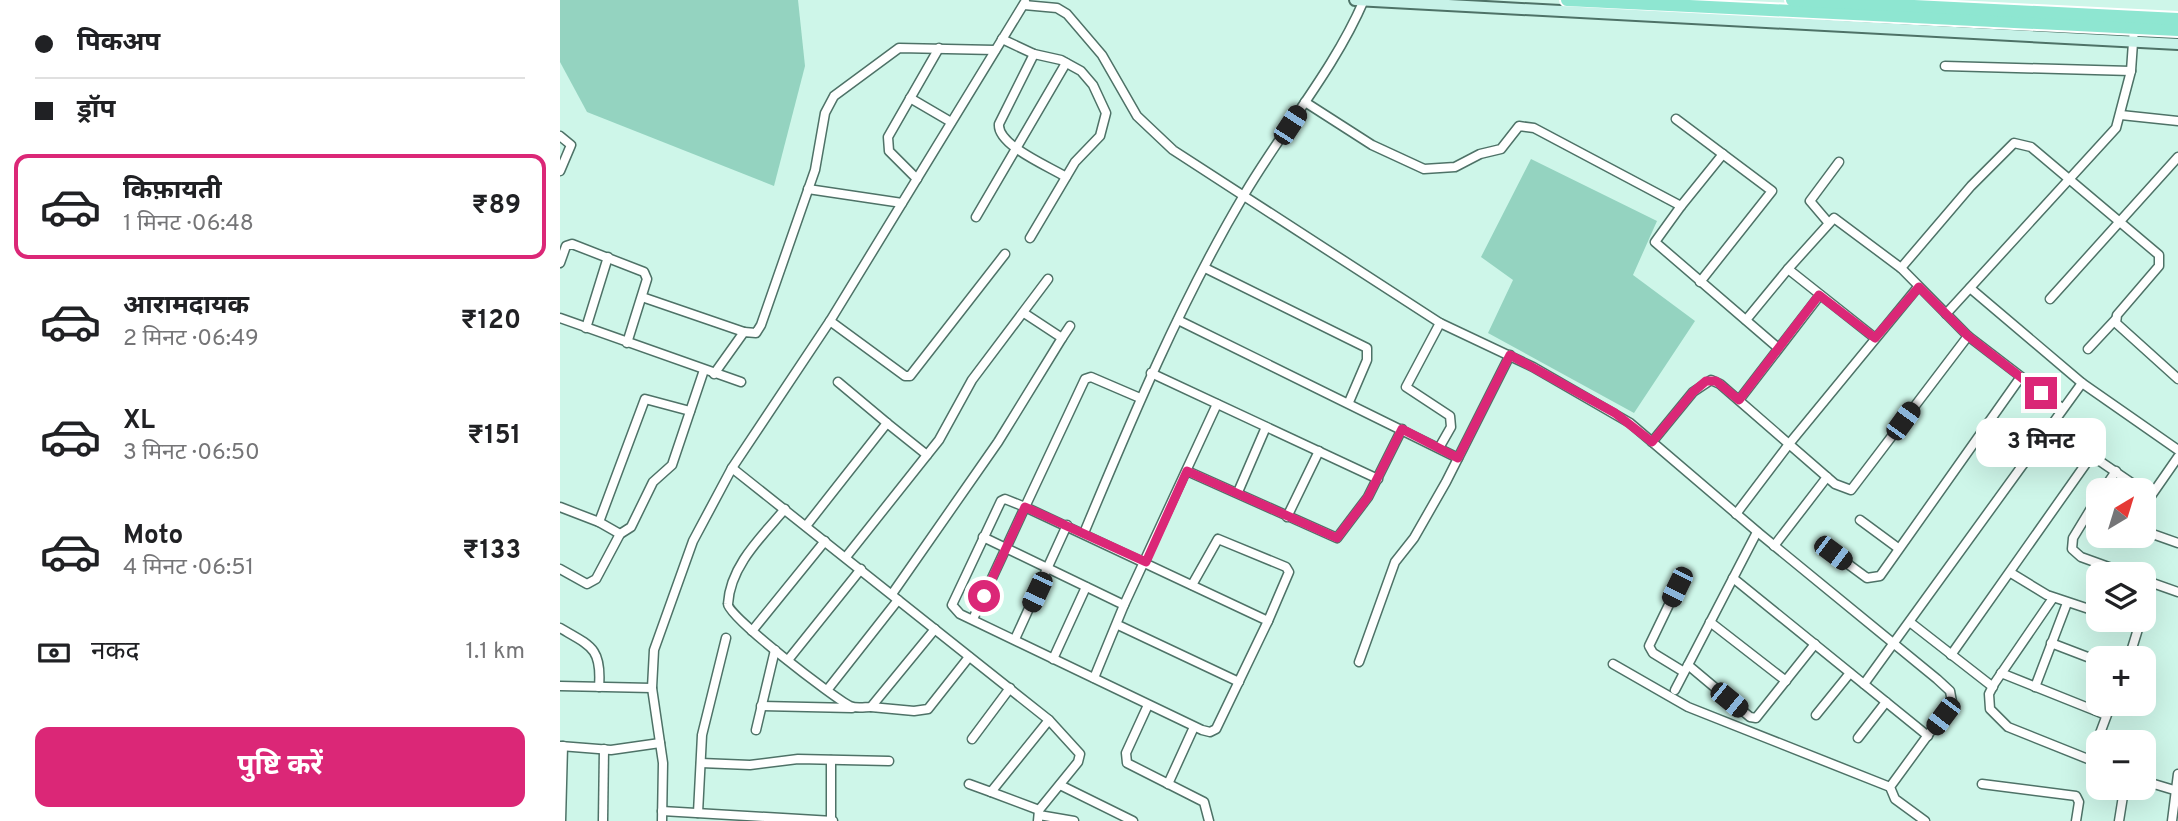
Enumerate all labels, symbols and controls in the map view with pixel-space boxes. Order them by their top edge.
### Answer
text: पिकअप [77,27,160,60]
text: ड्रॉप [77,94,115,127]
car [1270,102,1311,148]
icon: car [39,175,102,238]
text: किफ़ायती [123,175,222,208]
text: ₹89 [472,190,521,223]
text: 1 मिनट · 06:48 [123,210,254,239]
icon: car [39,290,102,353]
text: आरामदायक [123,290,249,323]
text: ₹120 [461,305,521,338]
text: 2 मिनट · 06:49 [123,325,259,354]
route end [2025,377,2057,409]
car [1883,398,1924,444]
icon: car [39,405,102,468]
text: XL [123,405,155,438]
callout: 3 मिनट [1976,418,2106,466]
text: ₹151 [467,420,521,453]
text: 3 मिनट [2007,428,2075,457]
text: 3 मिनट · 06:50 [123,439,260,468]
north arrow [2086,478,2156,548]
map controls [2086,478,2156,800]
icon: car [39,520,102,583]
text: Moto [123,520,183,553]
car [1810,532,1857,574]
text: ₹133 [462,535,521,568]
text: 4 मिनट · 06:51 [123,554,254,583]
button: layers [2086,562,2156,632]
car [1659,564,1696,610]
car [1019,569,1056,615]
route start [968,580,1000,612]
icon: cash [35,634,73,672]
text: नकद [91,636,139,669]
text: 1.1 km [466,638,525,667]
button: + [2086,646,2156,716]
car [1707,679,1752,721]
car [1922,693,1965,739]
button: पुष्टि करें [35,727,525,807]
button: − [2086,730,2156,800]

